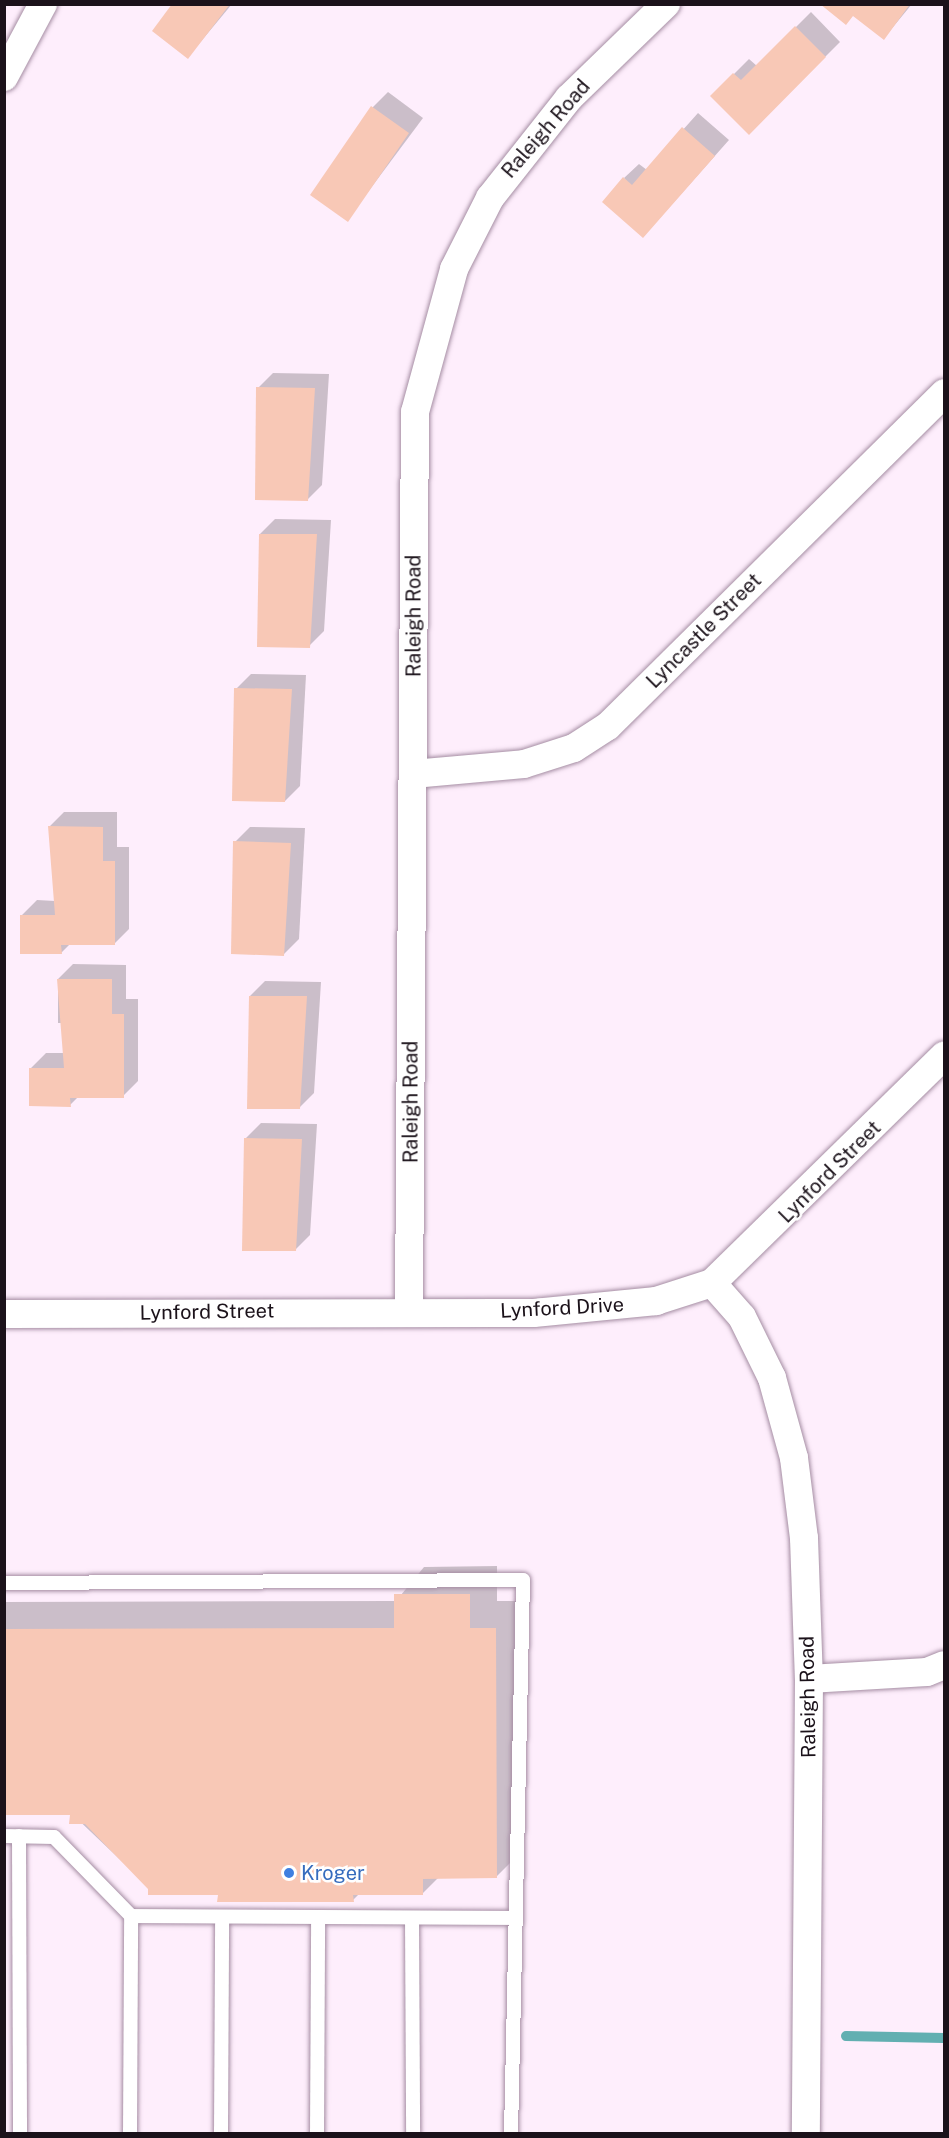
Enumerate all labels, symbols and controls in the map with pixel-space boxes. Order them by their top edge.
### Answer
street label: Raleigh Road [497,75,595,183]
street label: Raleigh Road [402,555,426,677]
street label: Lyncastle Street [642,569,766,693]
street label: Raleigh Road [399,1041,423,1163]
street label: Lynford Street [774,1116,886,1228]
street label: Lynford Drive [499,1293,625,1323]
street label: Lynford Street [139,1299,275,1325]
street label: Raleigh Road [795,1636,821,1758]
place label: Kroger [301,1861,365,1885]
marker: Kroger [282,1866,296,1880]

